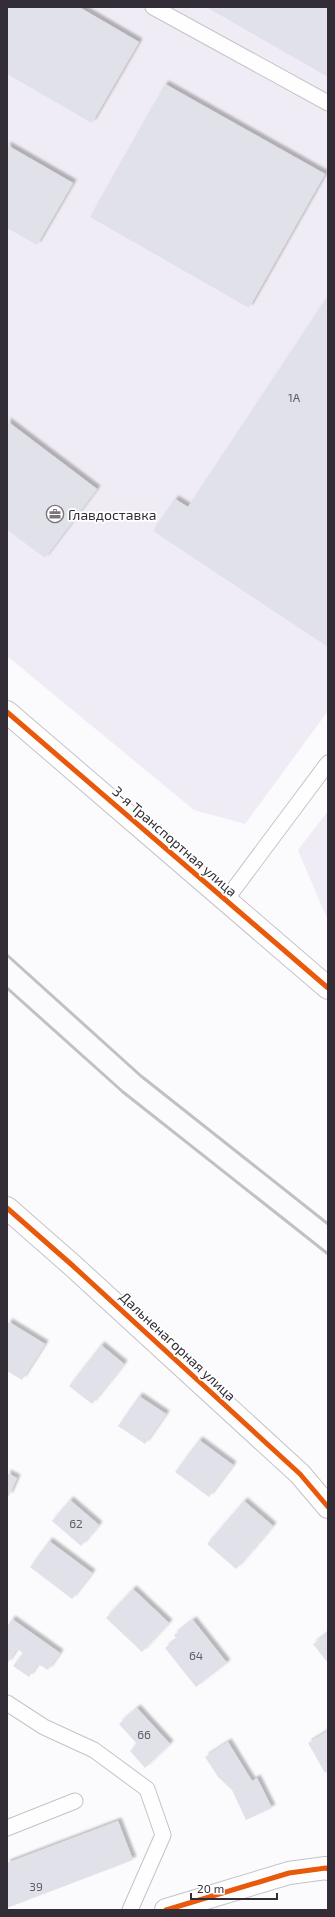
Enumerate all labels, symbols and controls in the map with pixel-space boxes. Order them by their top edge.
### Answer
house number: 1А [288,390,301,404]
office icon: Главдоставка [45,504,65,524]
place label: Главдоставка [68,506,156,523]
street label: 3-я Транспортная улица [109,782,241,900]
street label: Дальненагорная улица [117,1288,239,1404]
house number: 62 [69,1516,83,1530]
house number: 64 [189,1648,203,1662]
house number: 66 [137,1727,151,1741]
scale bar [191,1875,277,1901]
house number: 39 [29,1879,43,1893]
text: 20 m [197,1881,224,1895]

